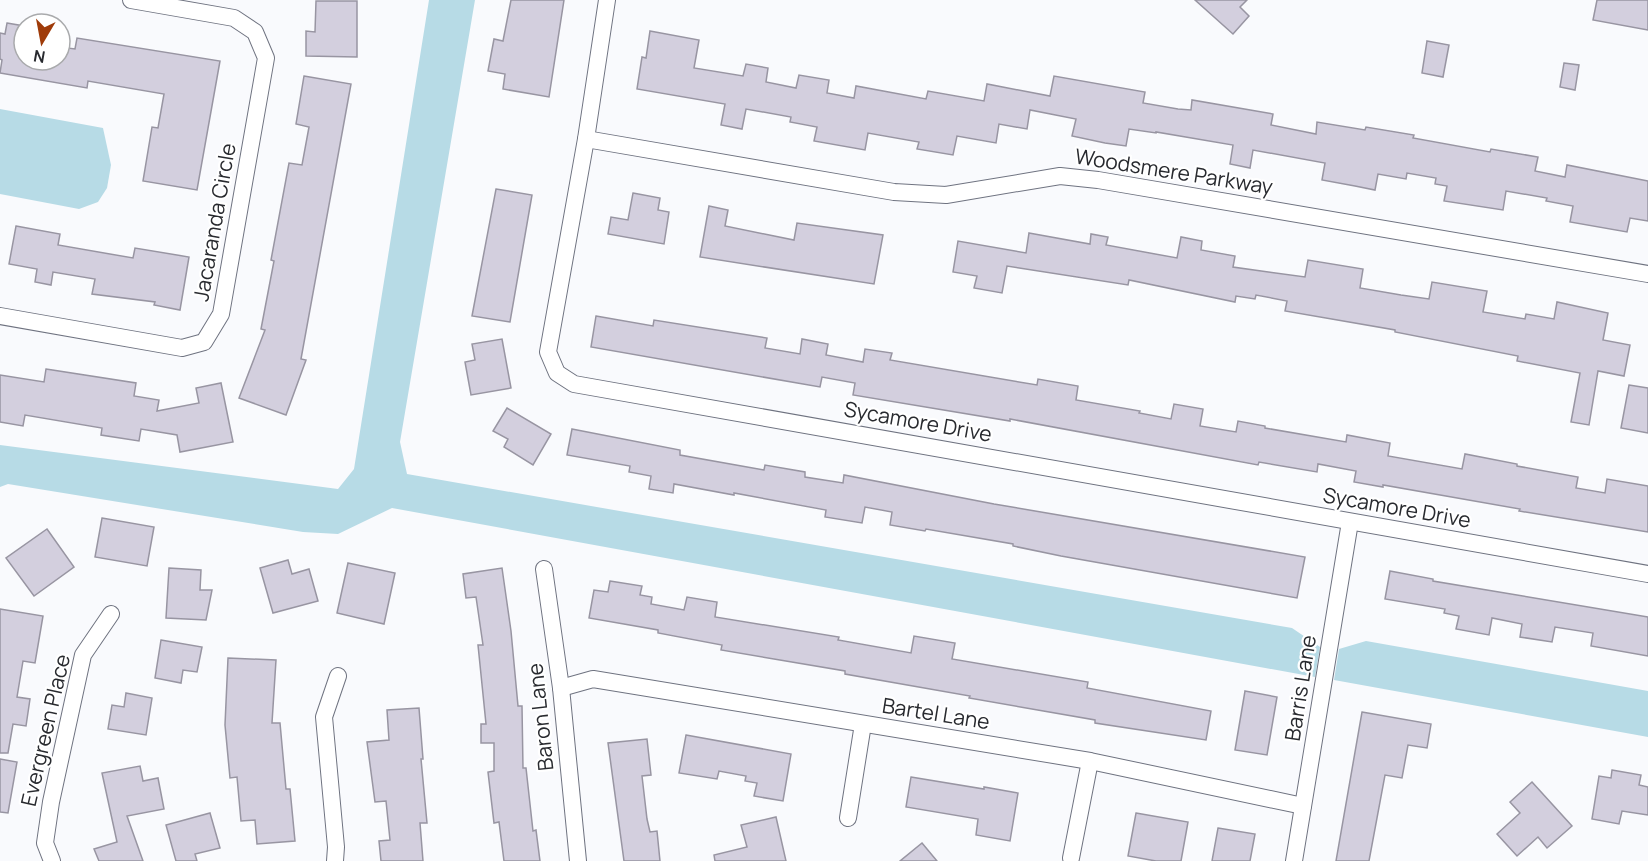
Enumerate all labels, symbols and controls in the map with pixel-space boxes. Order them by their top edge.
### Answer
north arrow [12,12,72,72]
text: N [32,45,47,69]
street label: Jacaranda Circle [186,141,242,303]
street label: Woodsmere Parkway [1073,142,1275,200]
street label: Sycamore Drive [842,394,994,448]
street label: Sycamore Drive [1321,480,1473,534]
street label: Barris Lane [1278,633,1322,743]
street label: Evergreen Place [14,651,76,809]
street label: Baron Lane [520,662,560,772]
street label: Bartel Lane [880,691,992,735]

